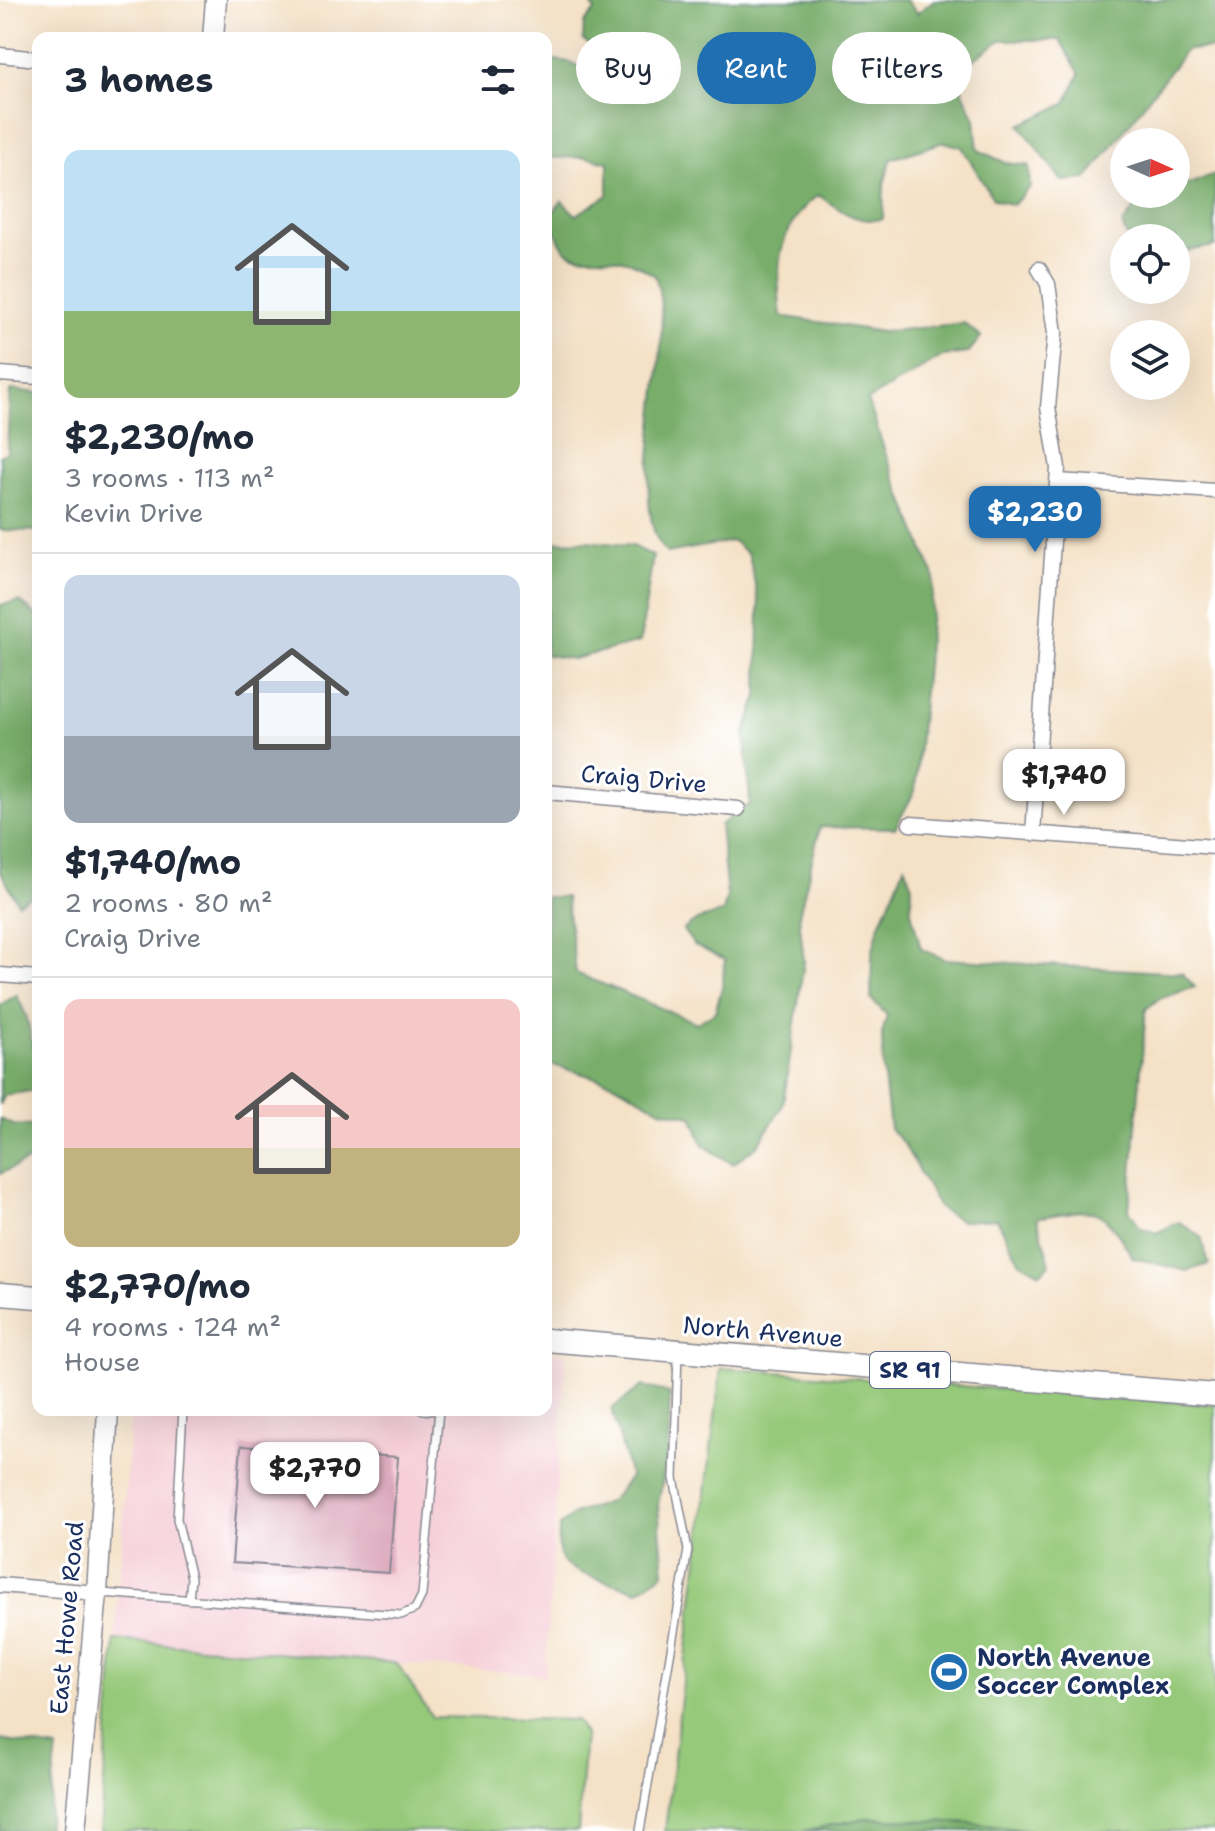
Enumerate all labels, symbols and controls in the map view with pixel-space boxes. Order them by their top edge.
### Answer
chip: Buy [576,32,681,104]
chip: Rent [697,32,816,104]
chip: Filters [832,32,972,104]
text: 3 homes [64,57,213,103]
icon: filters [476,58,520,102]
north arrow [1110,128,1190,208]
map controls [1110,128,1190,400]
icon: home [220,202,364,346]
button: locate [1110,224,1190,304]
button: layers [1110,320,1190,400]
text: $2,230/mo [64,414,255,460]
text: 3 rooms · 113 m² [64,460,275,495]
pin: $2,230 [970,486,1100,554]
text: $2,230 [987,494,1083,529]
text: Kevin Drive [64,495,203,530]
icon: home [220,627,364,771]
pin: $1,740 [999,749,1129,817]
text: $1,740 [1021,757,1107,792]
street label: Craig Drive [580,758,708,800]
text: $1,740/mo [64,839,241,885]
text: 2 rooms · 80 m² [64,885,273,920]
text: Craig Drive [64,920,201,955]
icon: home [220,1051,364,1195]
text: $2,770/mo [64,1263,251,1309]
text: 4 rooms · 124 m² [64,1309,281,1344]
street label: North Avenue [682,1309,844,1355]
text: House [64,1344,140,1379]
road number: SR 91 [870,1352,950,1388]
pin: $2,770 [250,1442,380,1510]
text: $2,770 [268,1450,362,1485]
street label: East Howe Road [43,1520,91,1716]
place label: North Avenue Soccer Complex [977,1642,1169,1702]
sports icon: North Avenue Soccer Complex [928,1651,970,1693]

